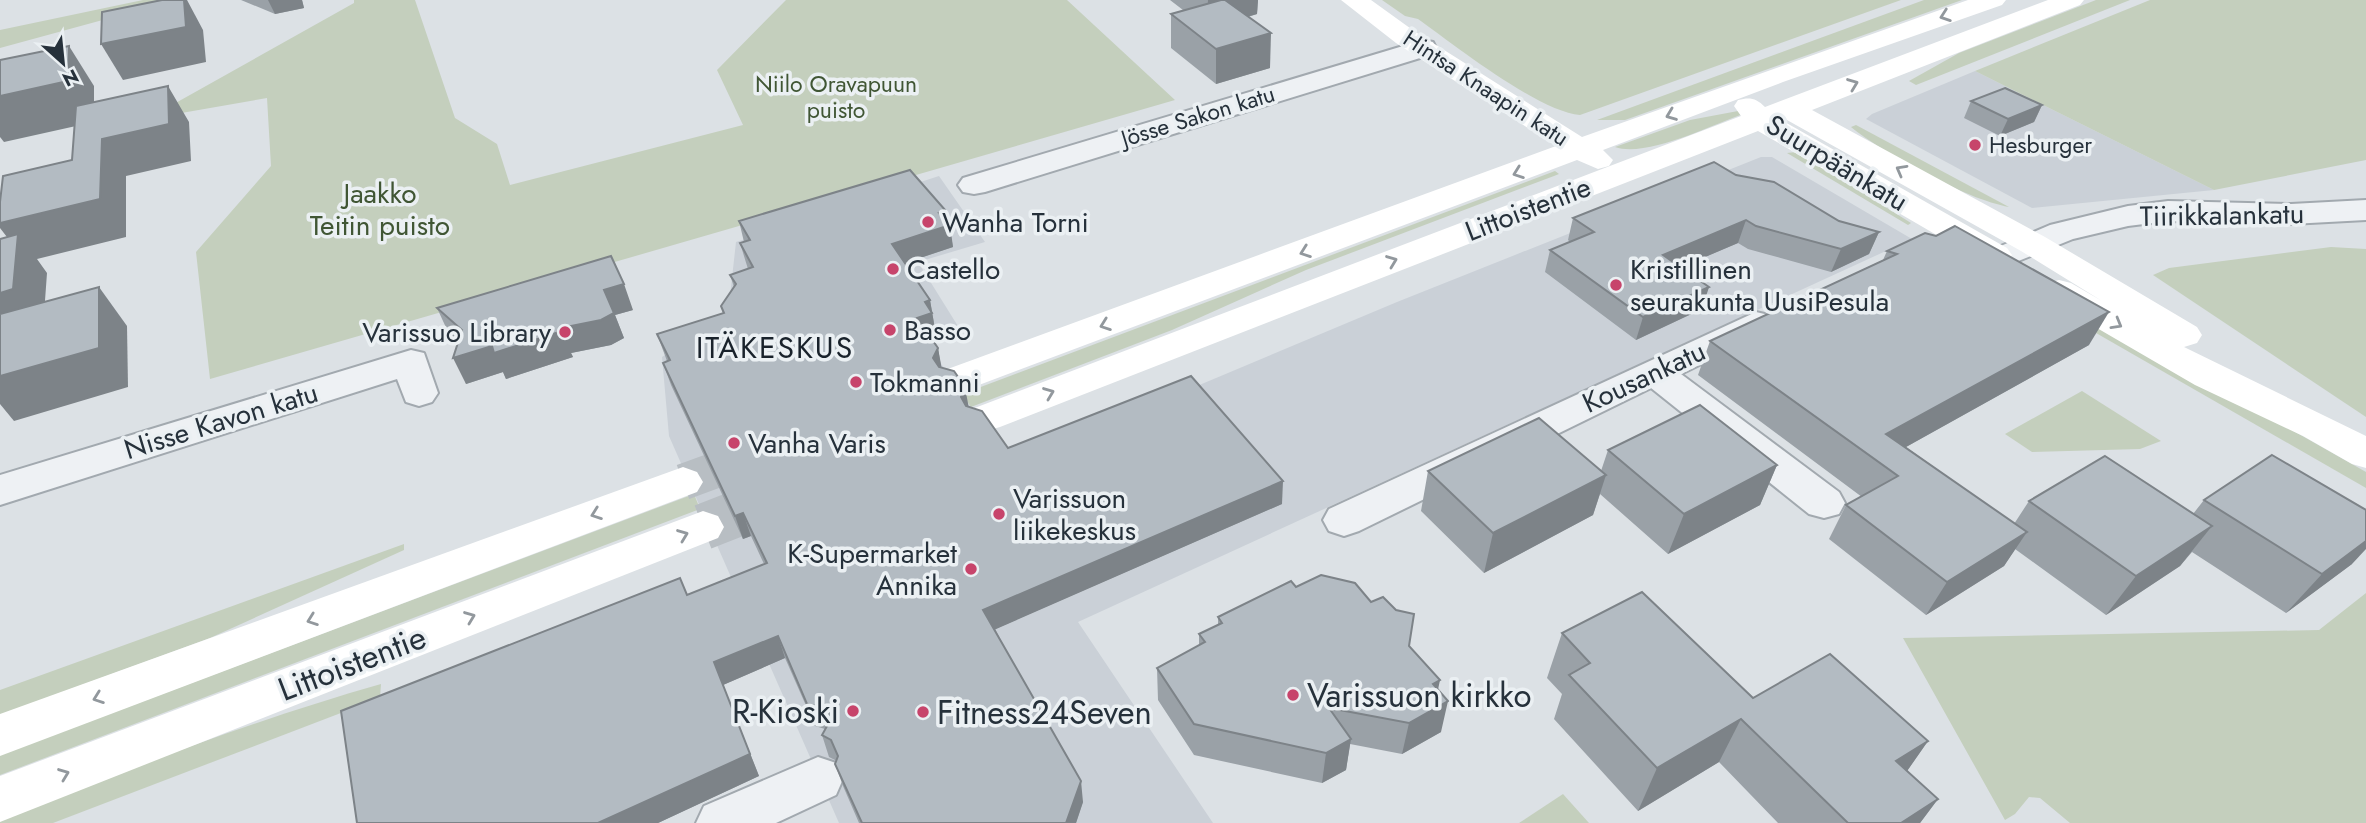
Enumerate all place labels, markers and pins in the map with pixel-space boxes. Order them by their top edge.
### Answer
place label: Hesburger [1989,128,2092,162]
marker: Hesburger [1967,137,1983,153]
place label: Wanha Torni [942,202,1089,243]
marker: Wanha Torni [920,214,936,230]
place label: Castello [907,249,1000,290]
place label: Kristillinen seurakunta UusiPesula [1630,249,1889,322]
marker: Castello [885,261,901,277]
marker: Kristillinen seurakunta UusiPesula [1608,277,1624,293]
place label: Basso [904,310,971,351]
place label: Varissuo Library [362,312,552,353]
marker: Basso [882,322,898,338]
marker: Varissuo Library [557,324,573,340]
place label: Tokmanni [870,362,980,403]
marker: Tokmanni [848,374,864,390]
place label: Vanha Varis [748,423,886,464]
marker: Vanha Varis [726,435,742,451]
place label: Varissuon liikekeskus [1013,478,1136,551]
marker: Varissuon liikekeskus [991,506,1007,522]
place label: K-Supermarket Annika [787,533,957,606]
marker: K-Supermarket Annika [963,561,979,577]
place label: Varissuon kirkko [1307,672,1531,719]
marker: Varissuon kirkko [1285,687,1301,703]
place label: R-Kioski [732,688,839,735]
place label: Fitness24Seven [937,689,1152,736]
marker: R-Kioski [845,703,861,719]
marker: Fitness24Seven [915,704,931,720]

